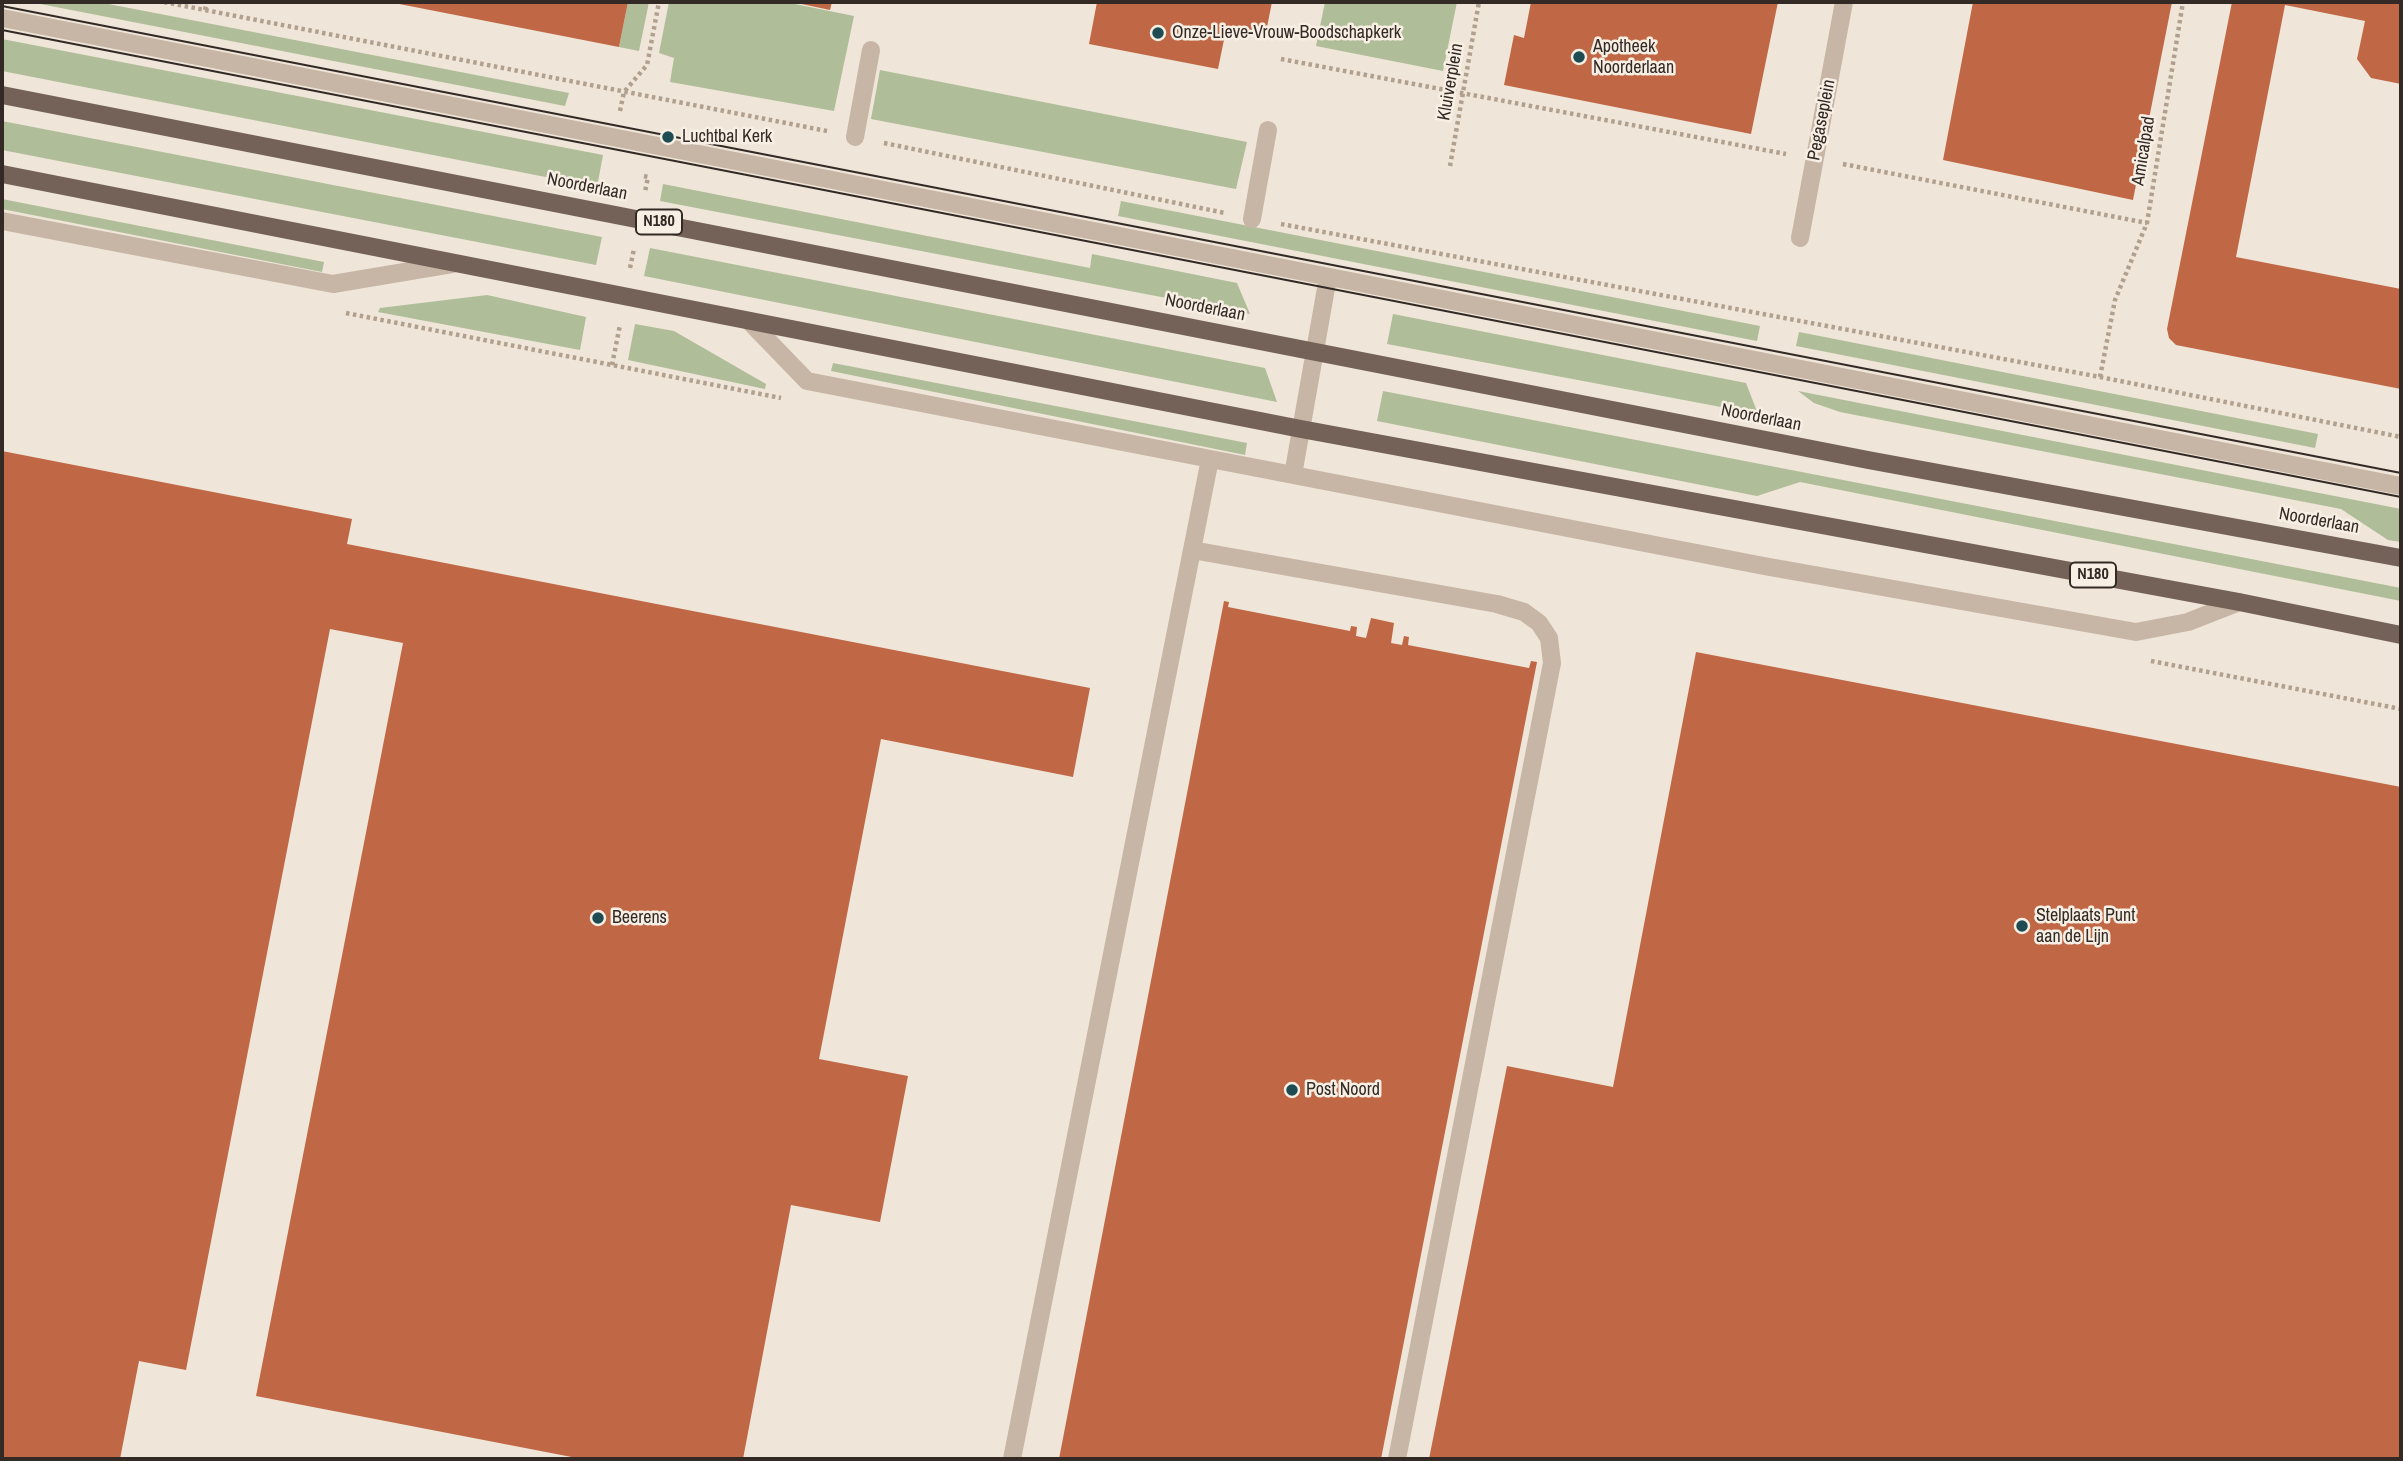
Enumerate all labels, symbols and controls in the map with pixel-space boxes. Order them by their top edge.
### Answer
place label: Onze-Lieve-Vrouw-Boodschapkerk [1172,22,1401,44]
marker: Onze-Lieve-Vrouw-Boodschapkerk [1150,25,1166,41]
place label: Apotheek Noorderlaan [1593,36,1674,78]
street label: Kluiverplein [1434,42,1468,122]
marker: Apotheek Noorderlaan [1571,49,1587,65]
street label: Pegaseplein [1804,78,1840,162]
street label: Amicalpad [2128,115,2160,187]
place label: Luchtbal Kerk [682,126,772,148]
marker: Luchtbal Kerk [660,129,676,145]
street label: Noorderlaan [545,169,629,205]
road number: N180 [636,210,682,234]
street label: Noorderlaan [1163,290,1247,326]
street label: Noorderlaan [1719,400,1803,436]
street label: Noorderlaan [2277,503,2361,539]
road number: N180 [2070,562,2116,588]
place label: Stelplaats Punt aan de Lijn [2036,905,2135,948]
place label: Beerens [612,907,667,929]
marker: Beerens [590,910,606,926]
marker: Stelplaats Punt aan de Lijn [2014,918,2030,934]
place label: Post Noord [1306,1079,1380,1101]
marker: Post Noord [1284,1082,1300,1098]

